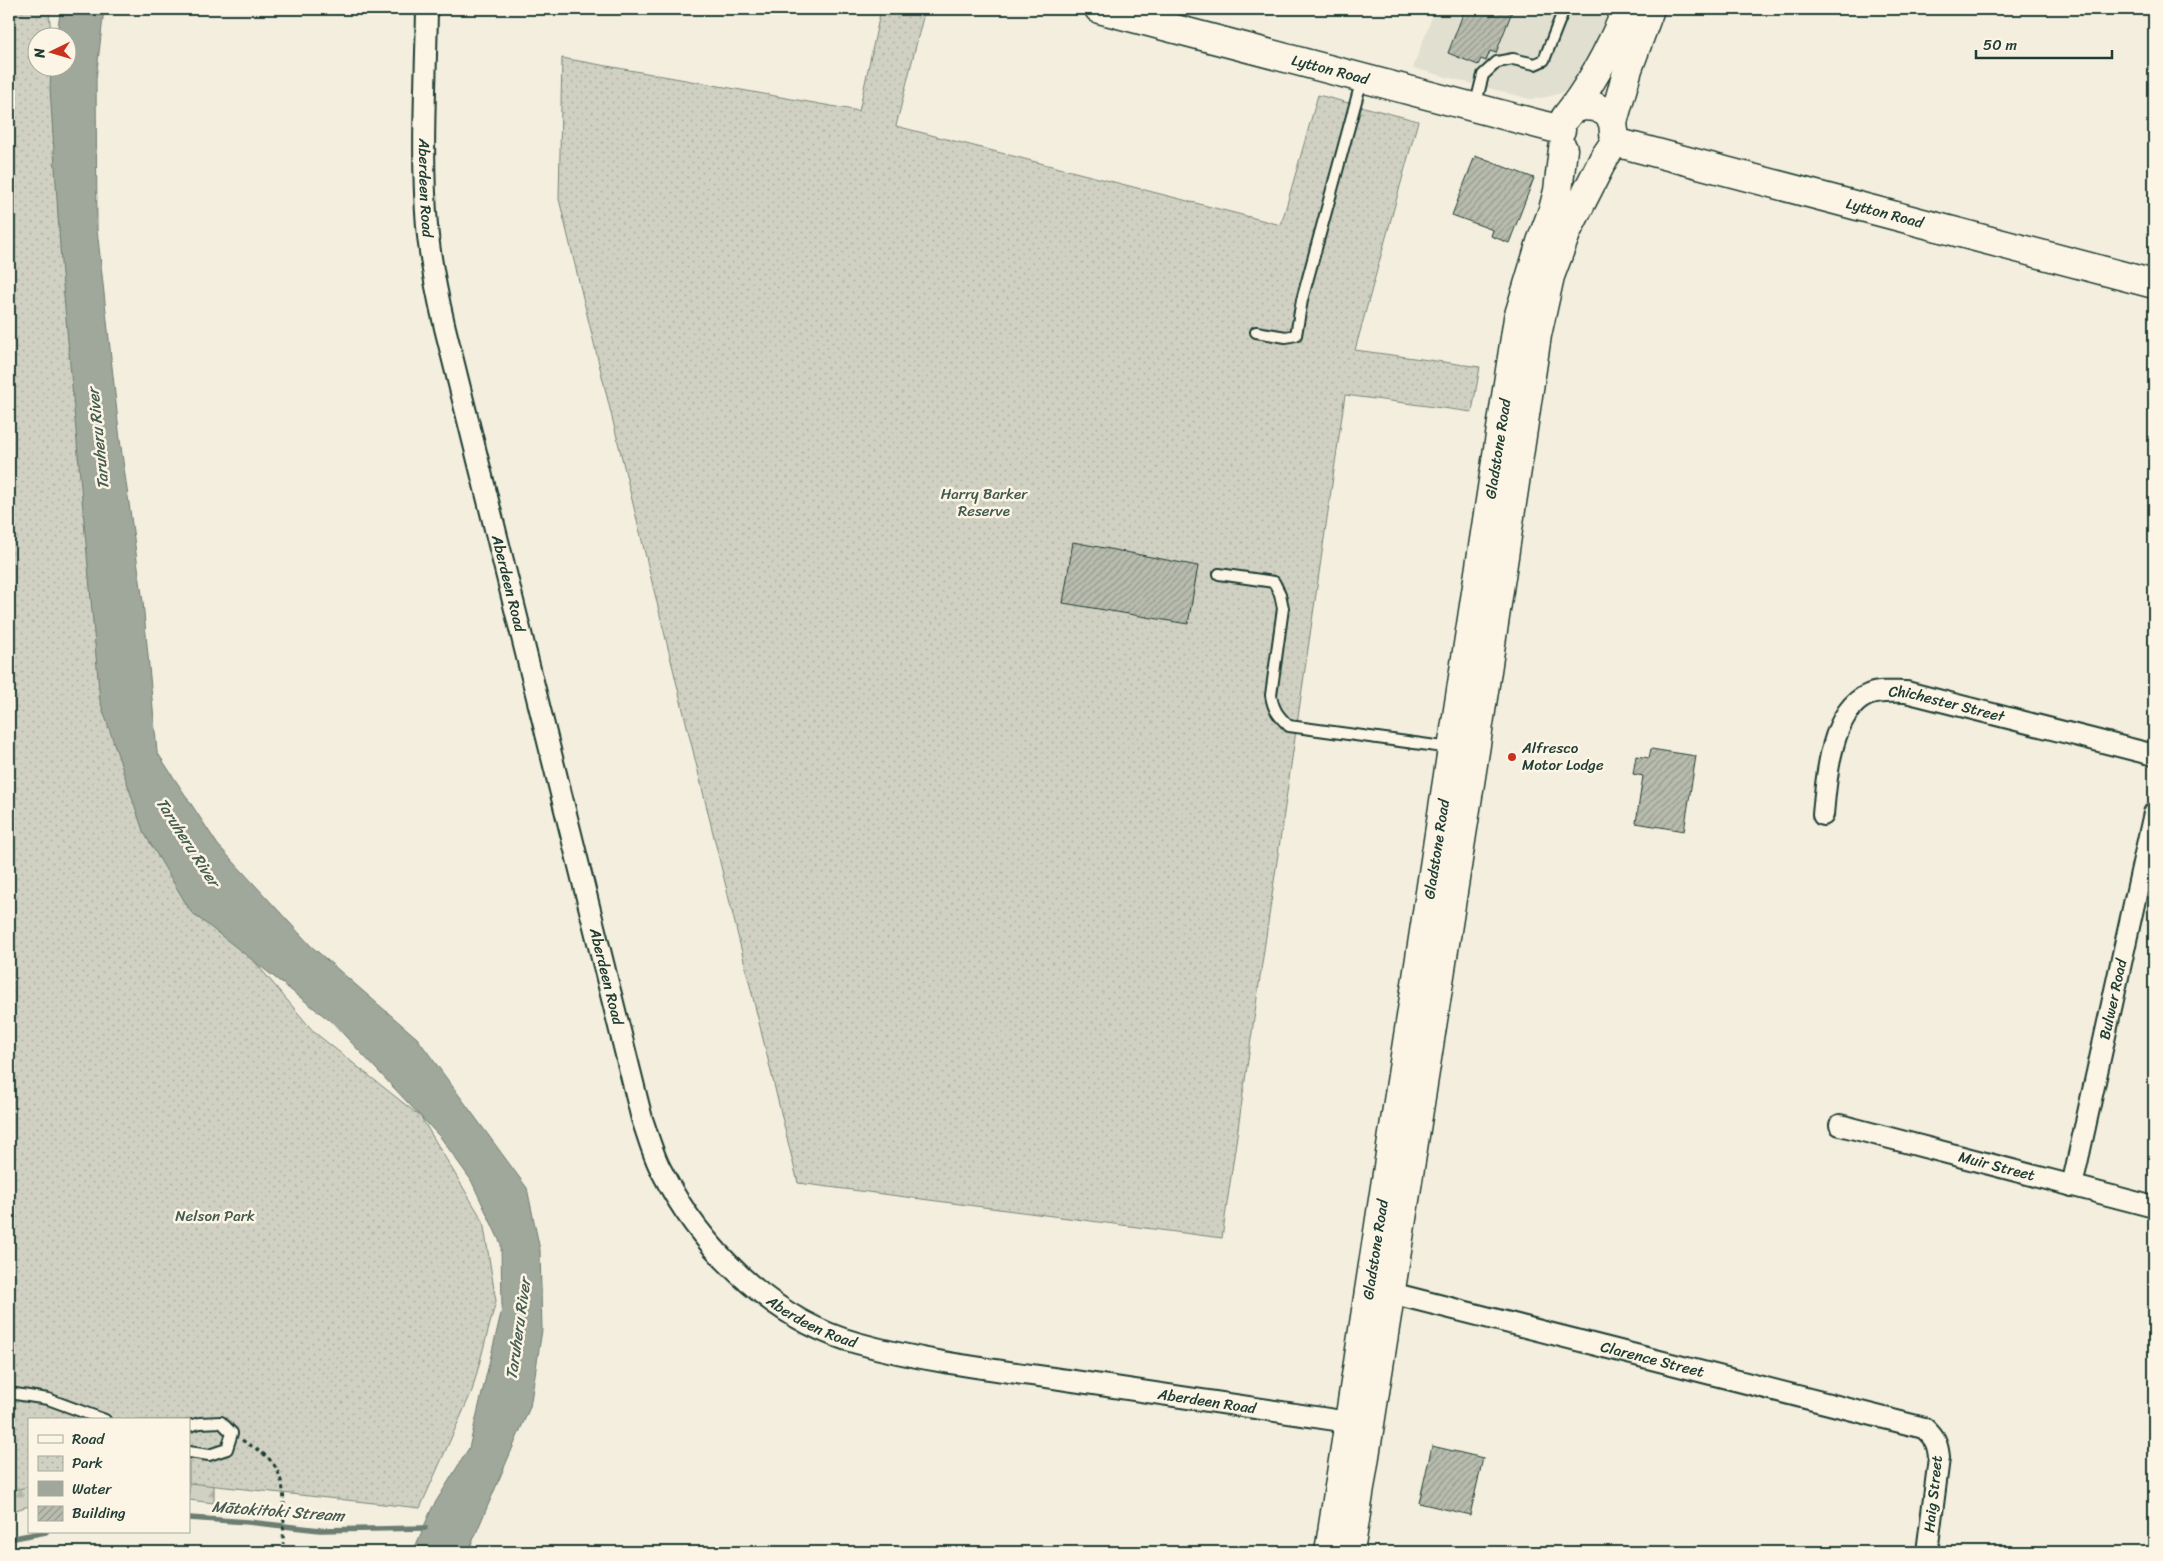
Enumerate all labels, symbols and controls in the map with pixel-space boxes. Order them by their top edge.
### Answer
north arrow [28,28,78,78]
scale bar [1976,28,2112,60]
text: 50 m [1983,32,2018,58]
text: N [27,47,53,60]
street label: Lytton Road [1289,47,1373,92]
street label: Aberdeen Road [411,137,441,240]
street label: Lytton Road [1843,190,1927,236]
water label: Taruheru River [78,383,118,491]
street label: Gladstone Road [1477,396,1519,501]
park label: Harry Barker Reserve [941,481,1028,524]
street label: Aberdeen Road [484,531,533,636]
street label: Chichester Street [1888,679,2008,730]
place label: Alfresco Motor Lodge [1521,735,1604,778]
marker: Alfresco Motor Lodge [1506,751,1518,763]
water label: Taruheru River [148,791,230,895]
street label: Gladstone Road [1416,796,1457,901]
street label: Aberdeen Road [582,924,631,1029]
street label: Bulwer Road [2092,956,2135,1042]
street label: Muir Street [1956,1143,2038,1188]
street label: Gladstone Road [1355,1197,1396,1301]
park label: Nelson Park [175,1203,255,1229]
water label: Taruheru River [497,1273,540,1381]
street label: Aberdeen Road [760,1288,861,1356]
street label: Clarence Street [1598,1334,1707,1385]
street label: Aberdeen Road [1155,1381,1259,1422]
legend [28,1418,190,1534]
text: Road [72,1426,105,1452]
text: Park [72,1450,103,1476]
street label: Haig Street [1916,1454,1950,1534]
text: Water [72,1476,112,1502]
water label: Mātokitoki Stream [211,1492,347,1530]
text: Building [72,1500,126,1526]

